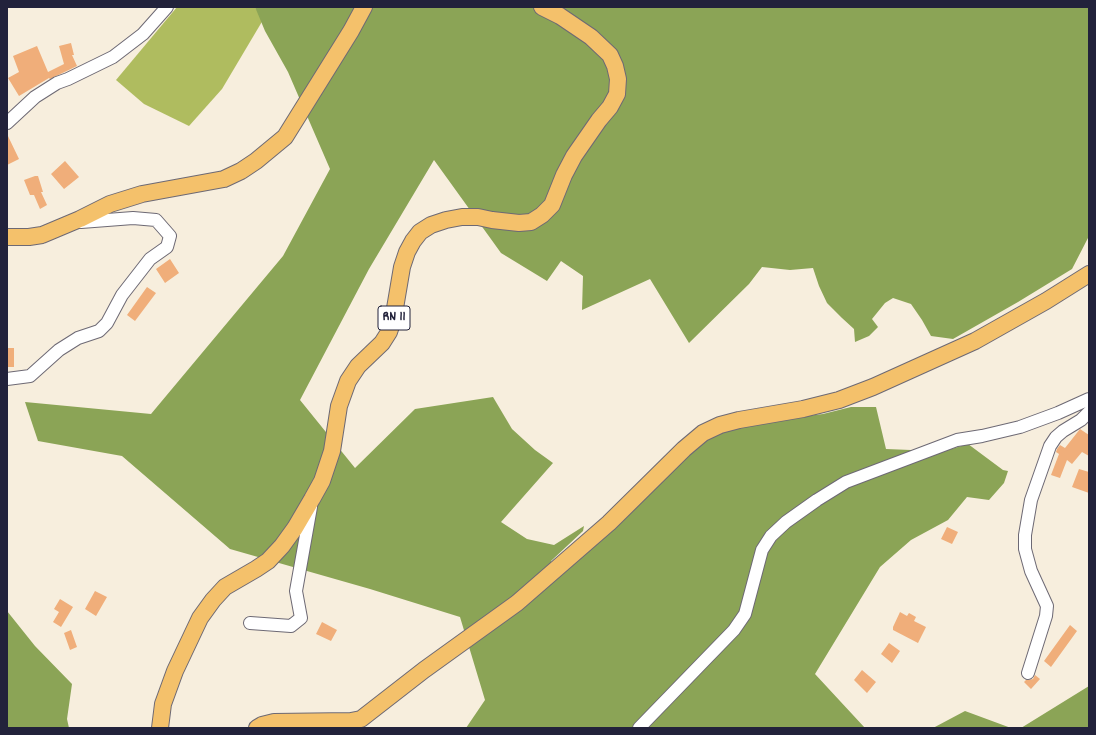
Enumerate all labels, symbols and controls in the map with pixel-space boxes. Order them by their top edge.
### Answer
road number: RN 11 [378,306,410,330]

